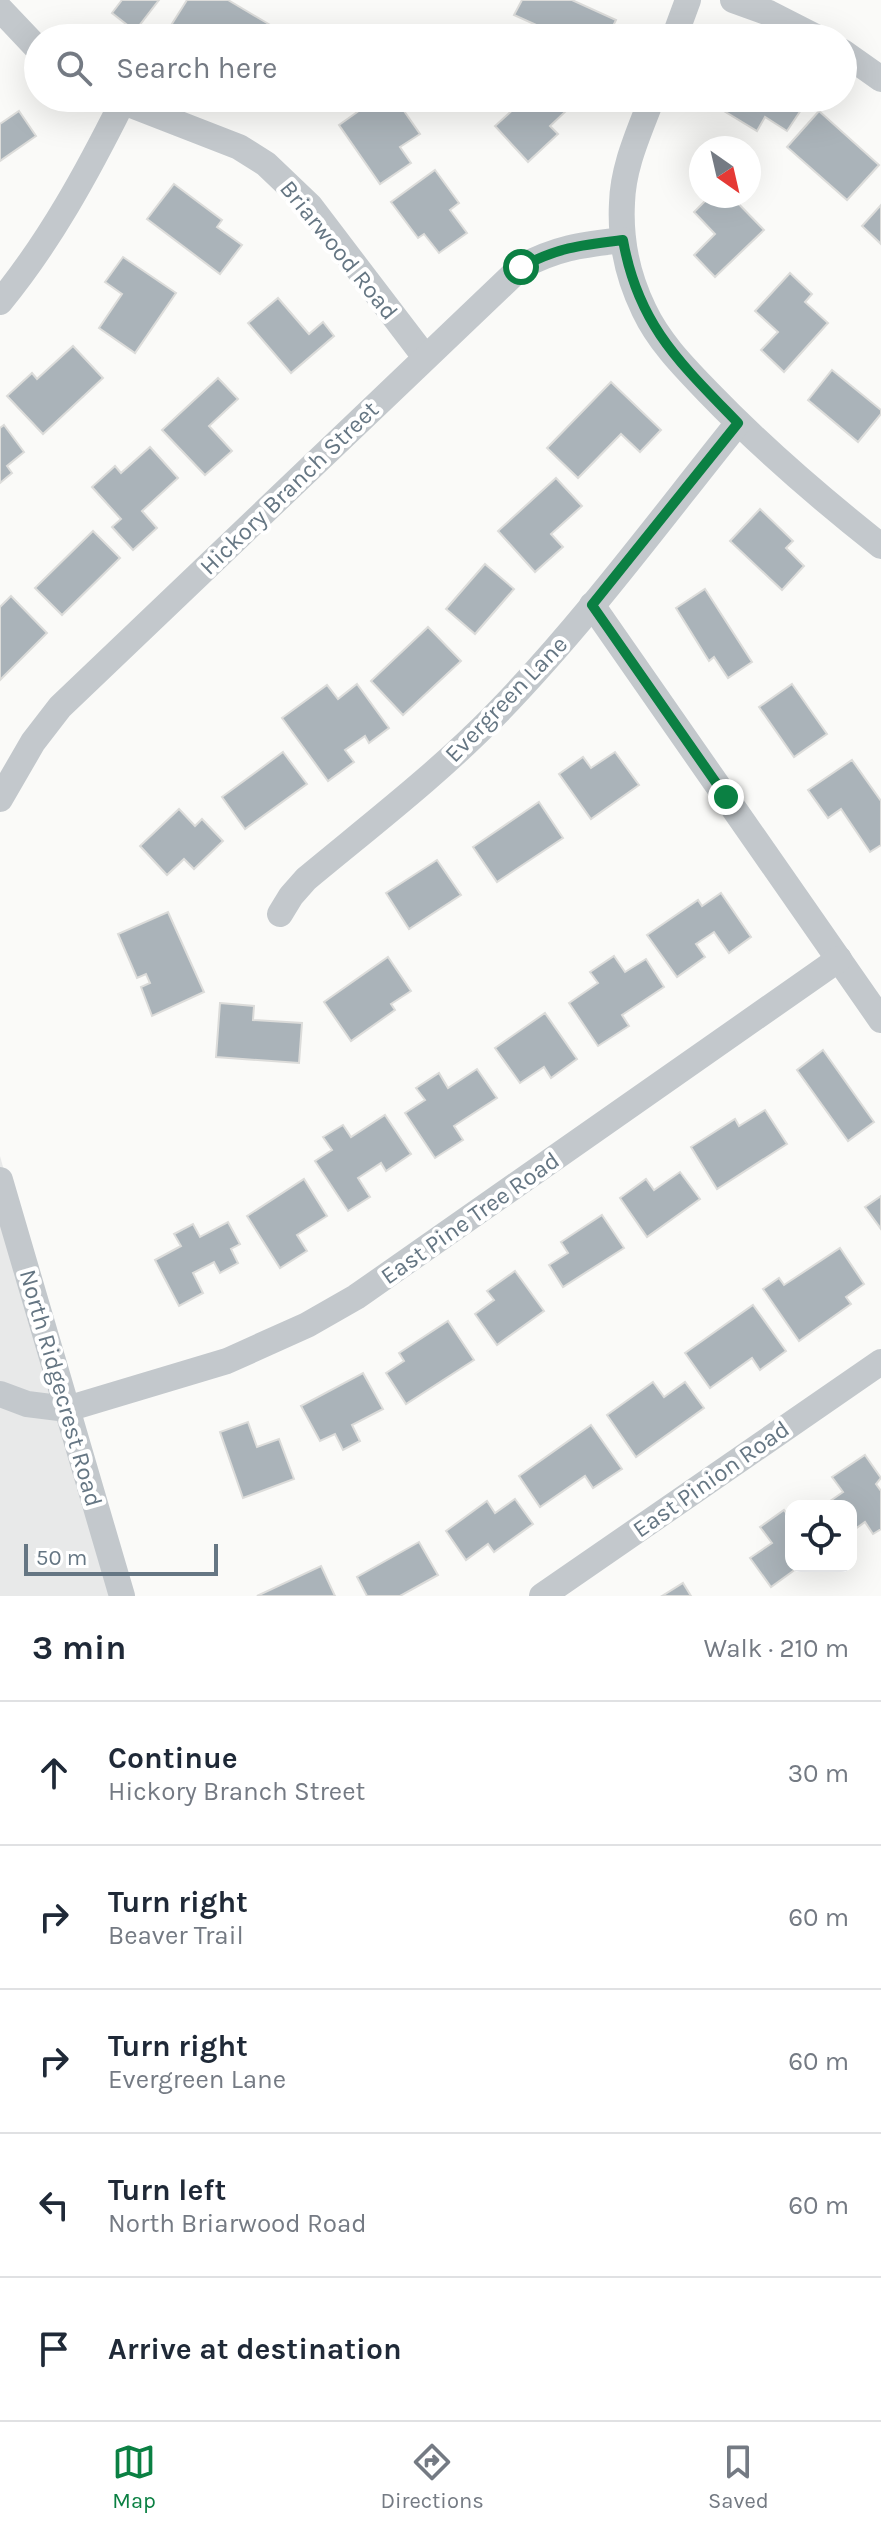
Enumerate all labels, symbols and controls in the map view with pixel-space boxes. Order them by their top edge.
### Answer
search box [24,24,857,112]
icon: search [52,46,96,90]
text: Search here [116,50,277,86]
north arrow [689,136,761,208]
street label: Briarwood Road [274,175,404,325]
route start [503,249,539,285]
street label: Hickory Branch Street [194,395,384,581]
street label: Evergreen Lane [439,630,573,768]
route end [708,779,744,815]
street label: East Pine Tree Road [375,1146,565,1290]
street label: North Ridgecrest Road [14,1266,108,1510]
street label: East Pinion Road [627,1415,795,1543]
map controls [785,1500,857,1572]
button: locate [785,1500,857,1572]
scale bar [24,1540,218,1576]
text: 50 m [36,1545,87,1571]
text: 3 min [32,1628,126,1668]
text: Walk · 210 m [704,1633,849,1664]
text: Continue [108,1740,238,1776]
icon: ahead [32,1751,76,1795]
text: 30 m [788,1758,849,1789]
text: Hickory Branch Street [108,1776,365,1807]
text: Turn right [108,1884,248,1920]
icon: right [32,1895,76,1939]
text: 60 m [788,1902,849,1933]
text: Beaver Trail [108,1920,244,1951]
text: Turn right [108,2028,248,2064]
icon: right [32,2039,76,2083]
text: 60 m [788,2046,849,2077]
text: Evergreen Lane [108,2064,286,2095]
text: Turn left [108,2172,226,2208]
icon: left [32,2183,76,2227]
text: 60 m [788,2190,849,2221]
text: North Briarwood Road [108,2208,367,2239]
icon: arrive [32,2327,76,2371]
text: Arrive at destination [108,2331,402,2367]
tab: Map [112,2440,156,2514]
tab: Directions [380,2440,484,2514]
tab: Saved [708,2440,769,2514]

